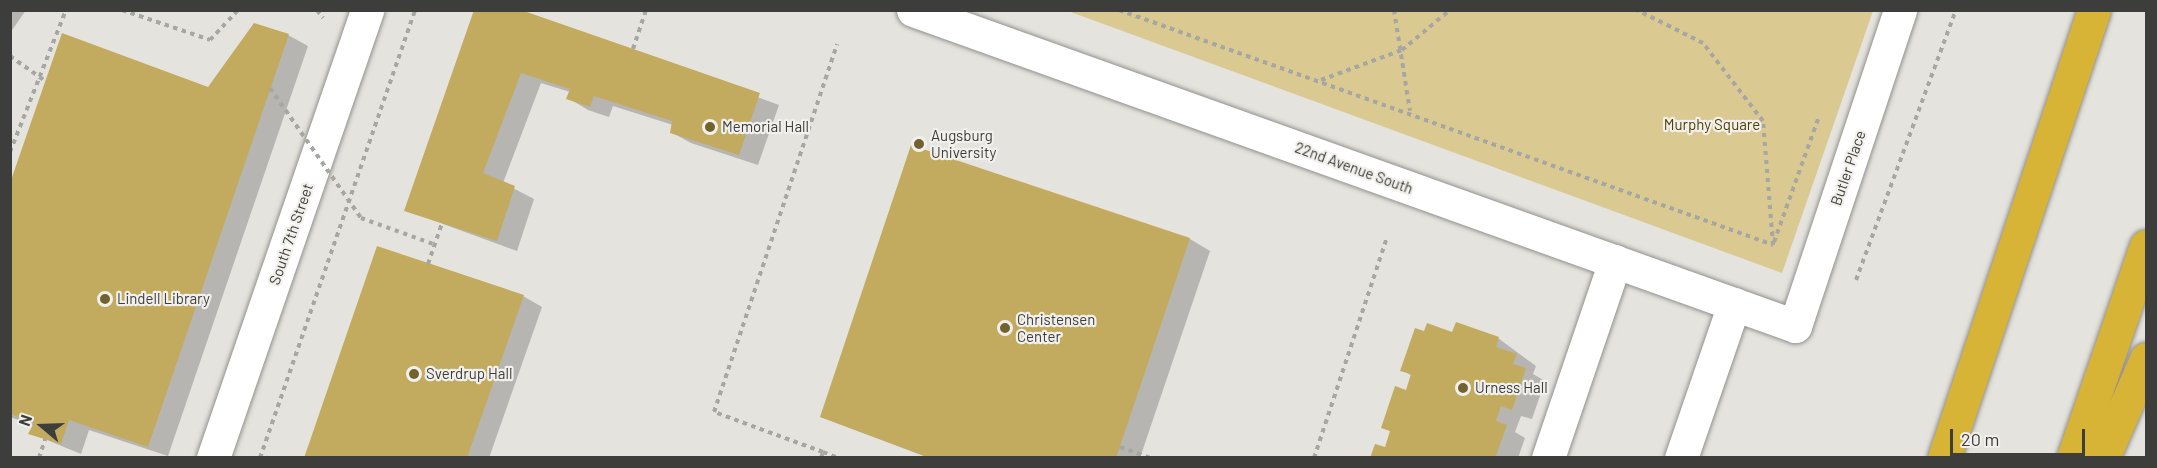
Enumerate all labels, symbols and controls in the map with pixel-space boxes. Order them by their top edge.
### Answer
park label: Murphy Square [1664,116,1760,134]
place label: Memorial Hall [722,118,809,136]
marker: Memorial Hall [703,120,717,134]
place label: Augsburg University [931,126,996,161]
street label: Butler Place [1827,128,1869,208]
marker: Augsburg University [912,137,926,151]
street label: 22nd Avenue South [1292,138,1416,198]
street label: South 7th Street [265,181,317,287]
place label: Lindell Library [117,290,210,308]
marker: Lindell Library [98,292,112,306]
place label: Christensen Center [1017,310,1095,345]
marker: Christensen Center [998,321,1012,335]
place label: Sverdrup Hall [426,365,512,383]
marker: Sverdrup Hall [407,367,421,381]
place label: Urness Hall [1475,379,1548,397]
marker: Urness Hall [1456,381,1470,395]
north arrow [12,396,72,456]
text: N [14,412,35,428]
scale bar [1953,417,2088,455]
text: 20 m [1961,428,1999,450]

